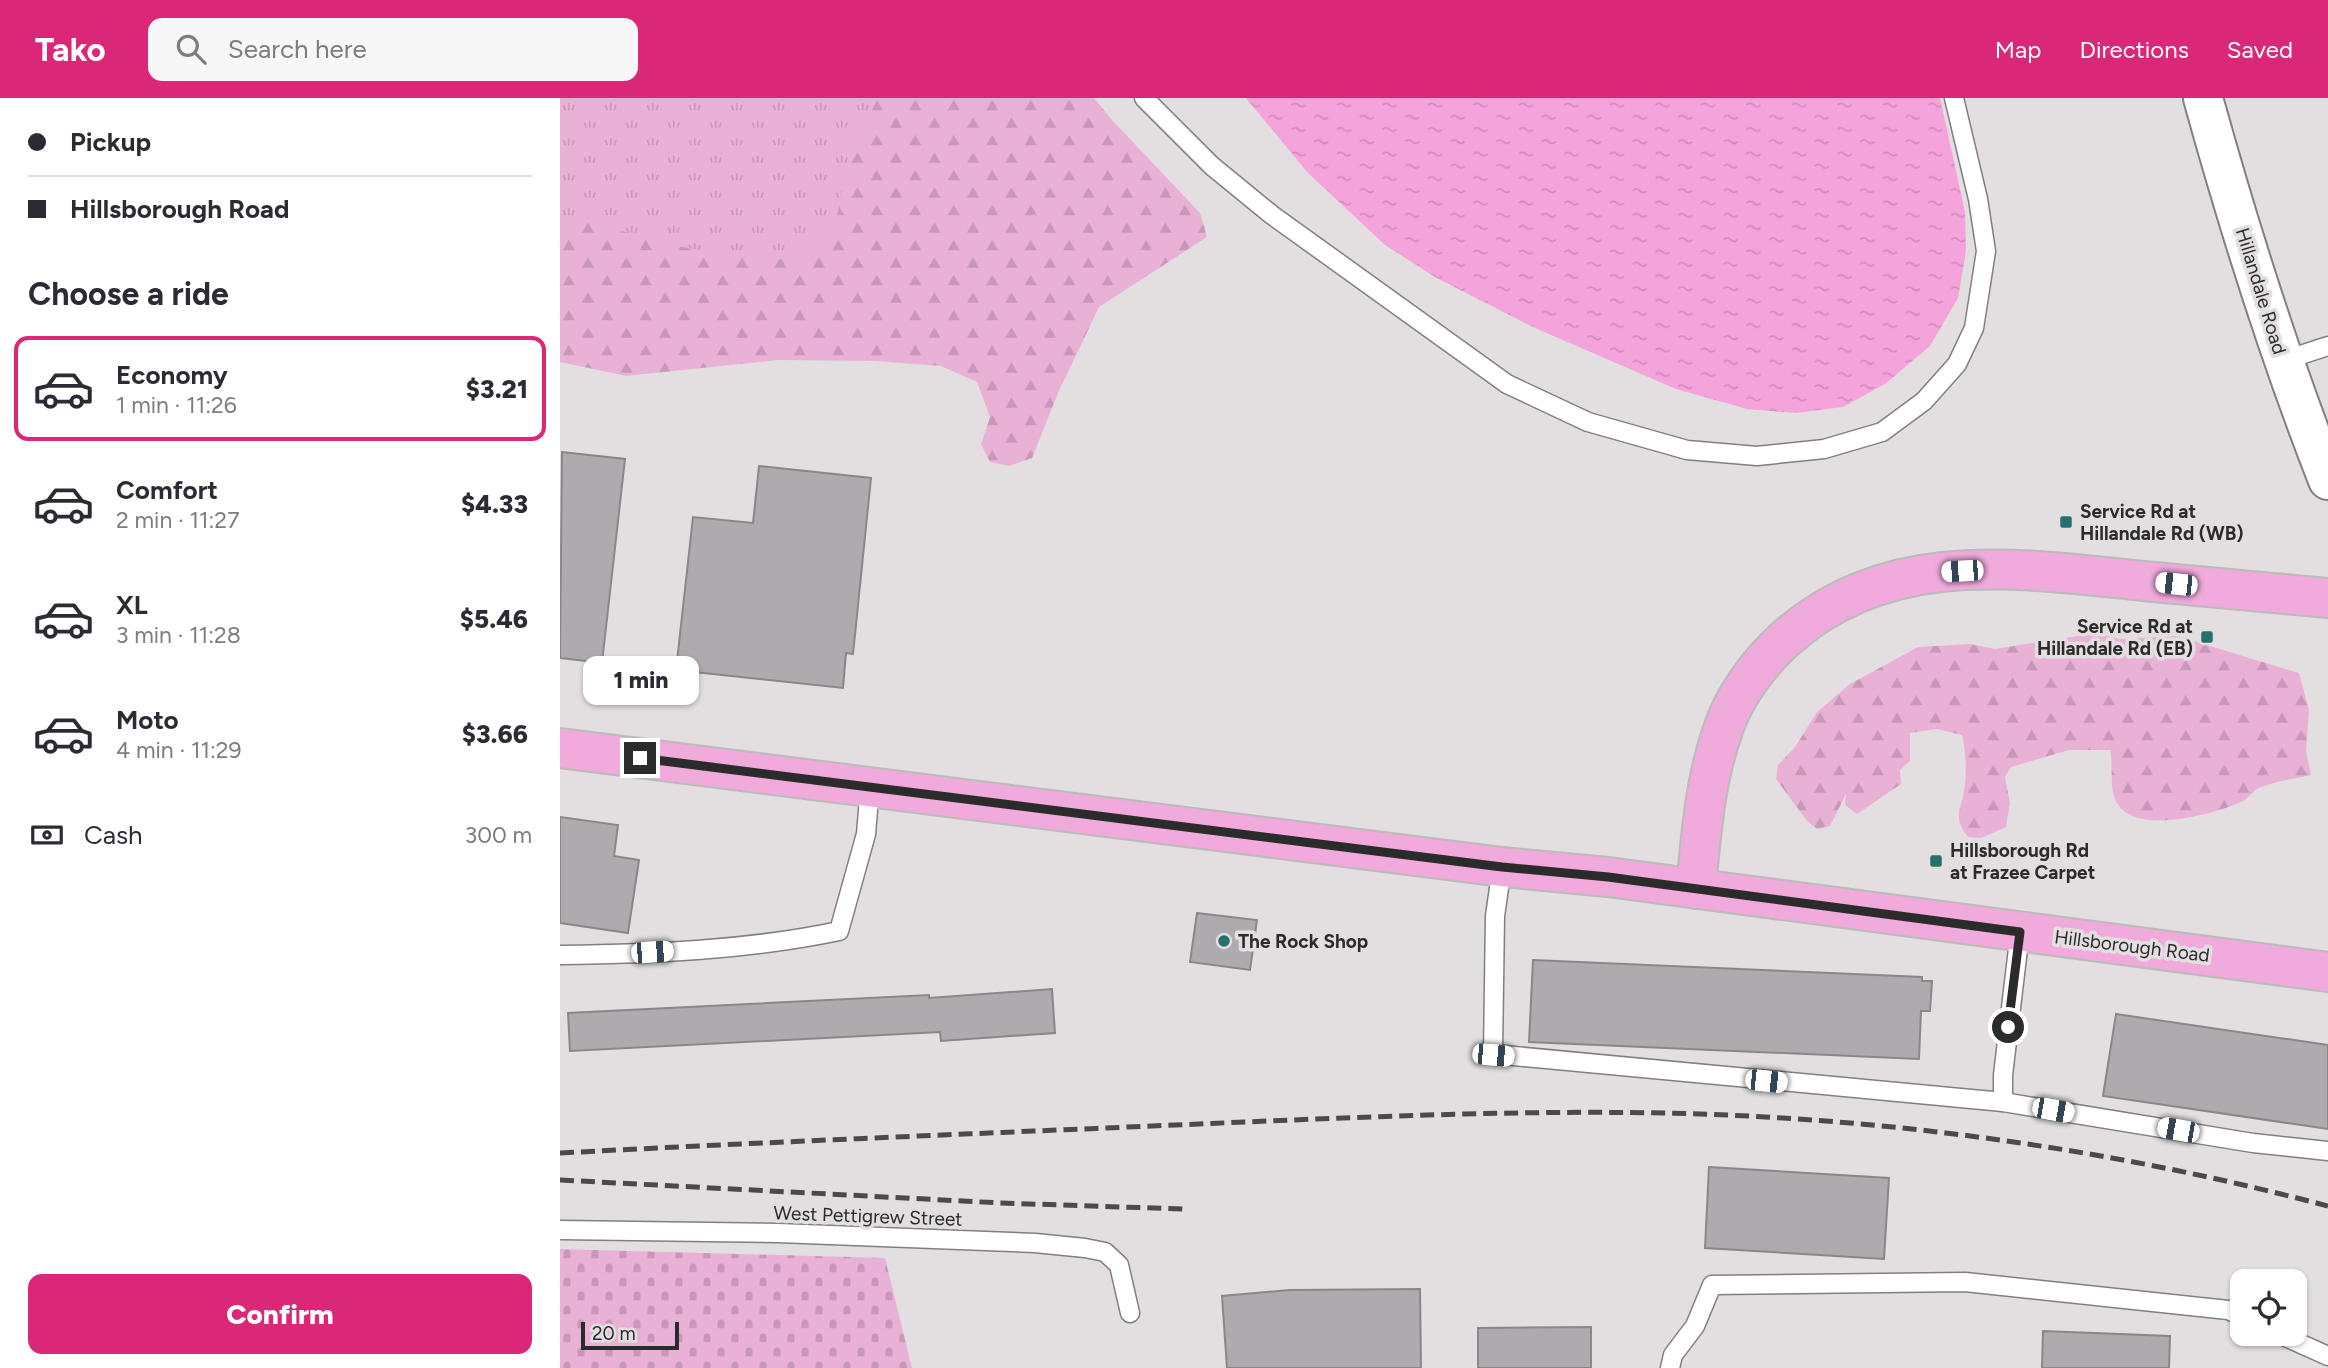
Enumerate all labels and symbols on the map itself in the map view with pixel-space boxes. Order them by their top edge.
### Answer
street label: Hillandale Road [2231,225,2291,357]
place label: Service Rd at Hillandale Rd (WB) [2080,500,2244,545]
marker: Service Rd at Hillandale Rd (WB) [2058,514,2074,530]
car [1941,559,1984,583]
car [2155,571,2198,597]
place label: Service Rd at Hillandale Rd (EB) [2037,615,2193,660]
marker: Service Rd at Hillandale Rd (EB) [2199,629,2215,645]
callout: 1 min [582,656,698,706]
route end [624,742,656,774]
place label: Hillsborough Rd at Frazee Carpet [1950,839,2096,884]
marker: Hillsborough Rd at Frazee Carpet [1928,853,1944,869]
street label: Hillsborough Road [2053,925,2211,967]
place label: The Rock Shop [1238,930,1368,953]
marker: The Rock Shop [1216,933,1232,949]
car [631,940,674,964]
route start [1992,1011,2024,1043]
car [1472,1043,1515,1067]
car [1745,1068,1788,1094]
car [2031,1096,2076,1124]
car [2156,1116,2201,1144]
street label: West Pettigrew Street [773,1201,963,1231]
scale bar [581,1319,679,1351]

